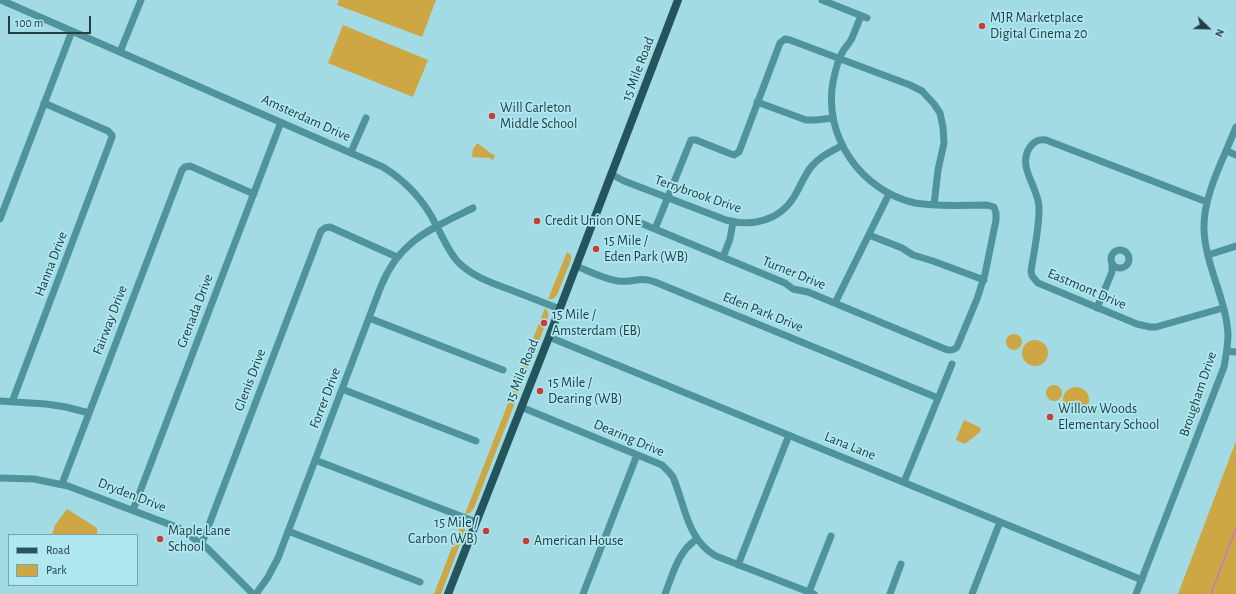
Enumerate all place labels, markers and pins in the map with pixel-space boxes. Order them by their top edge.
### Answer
place label: MJR Marketplace Digital Cinema 20 [990,10,1087,42]
marker: MJR Marketplace Digital Cinema 20 [977,21,987,31]
place label: Will Carleton Middle School [500,100,577,132]
marker: Will Carleton Middle School [487,111,497,121]
place label: Credit Union ONE [545,213,641,229]
marker: Credit Union ONE [532,216,542,226]
place label: 15 Mile / Eden Park (WB) [604,233,688,266]
marker: 15 Mile / Eden Park (WB) [591,244,601,254]
place label: 15 Mile / Amsterdam (EB) [552,307,641,340]
marker: 15 Mile / Amsterdam (EB) [539,318,549,328]
place label: 15 Mile / Dearing (WB) [548,375,622,408]
marker: 15 Mile / Dearing (WB) [535,386,545,396]
place label: Willow Woods Elementary School [1058,401,1159,434]
marker: Willow Woods Elementary School [1045,412,1055,422]
place label: 15 Mile / Carbon (WB) [408,515,478,548]
place label: Maple Lane School [168,523,231,556]
marker: 15 Mile / Carbon (WB) [481,526,491,536]
place label: American House [534,533,624,549]
marker: Maple Lane School [155,534,165,544]
marker: American House [521,536,531,546]

